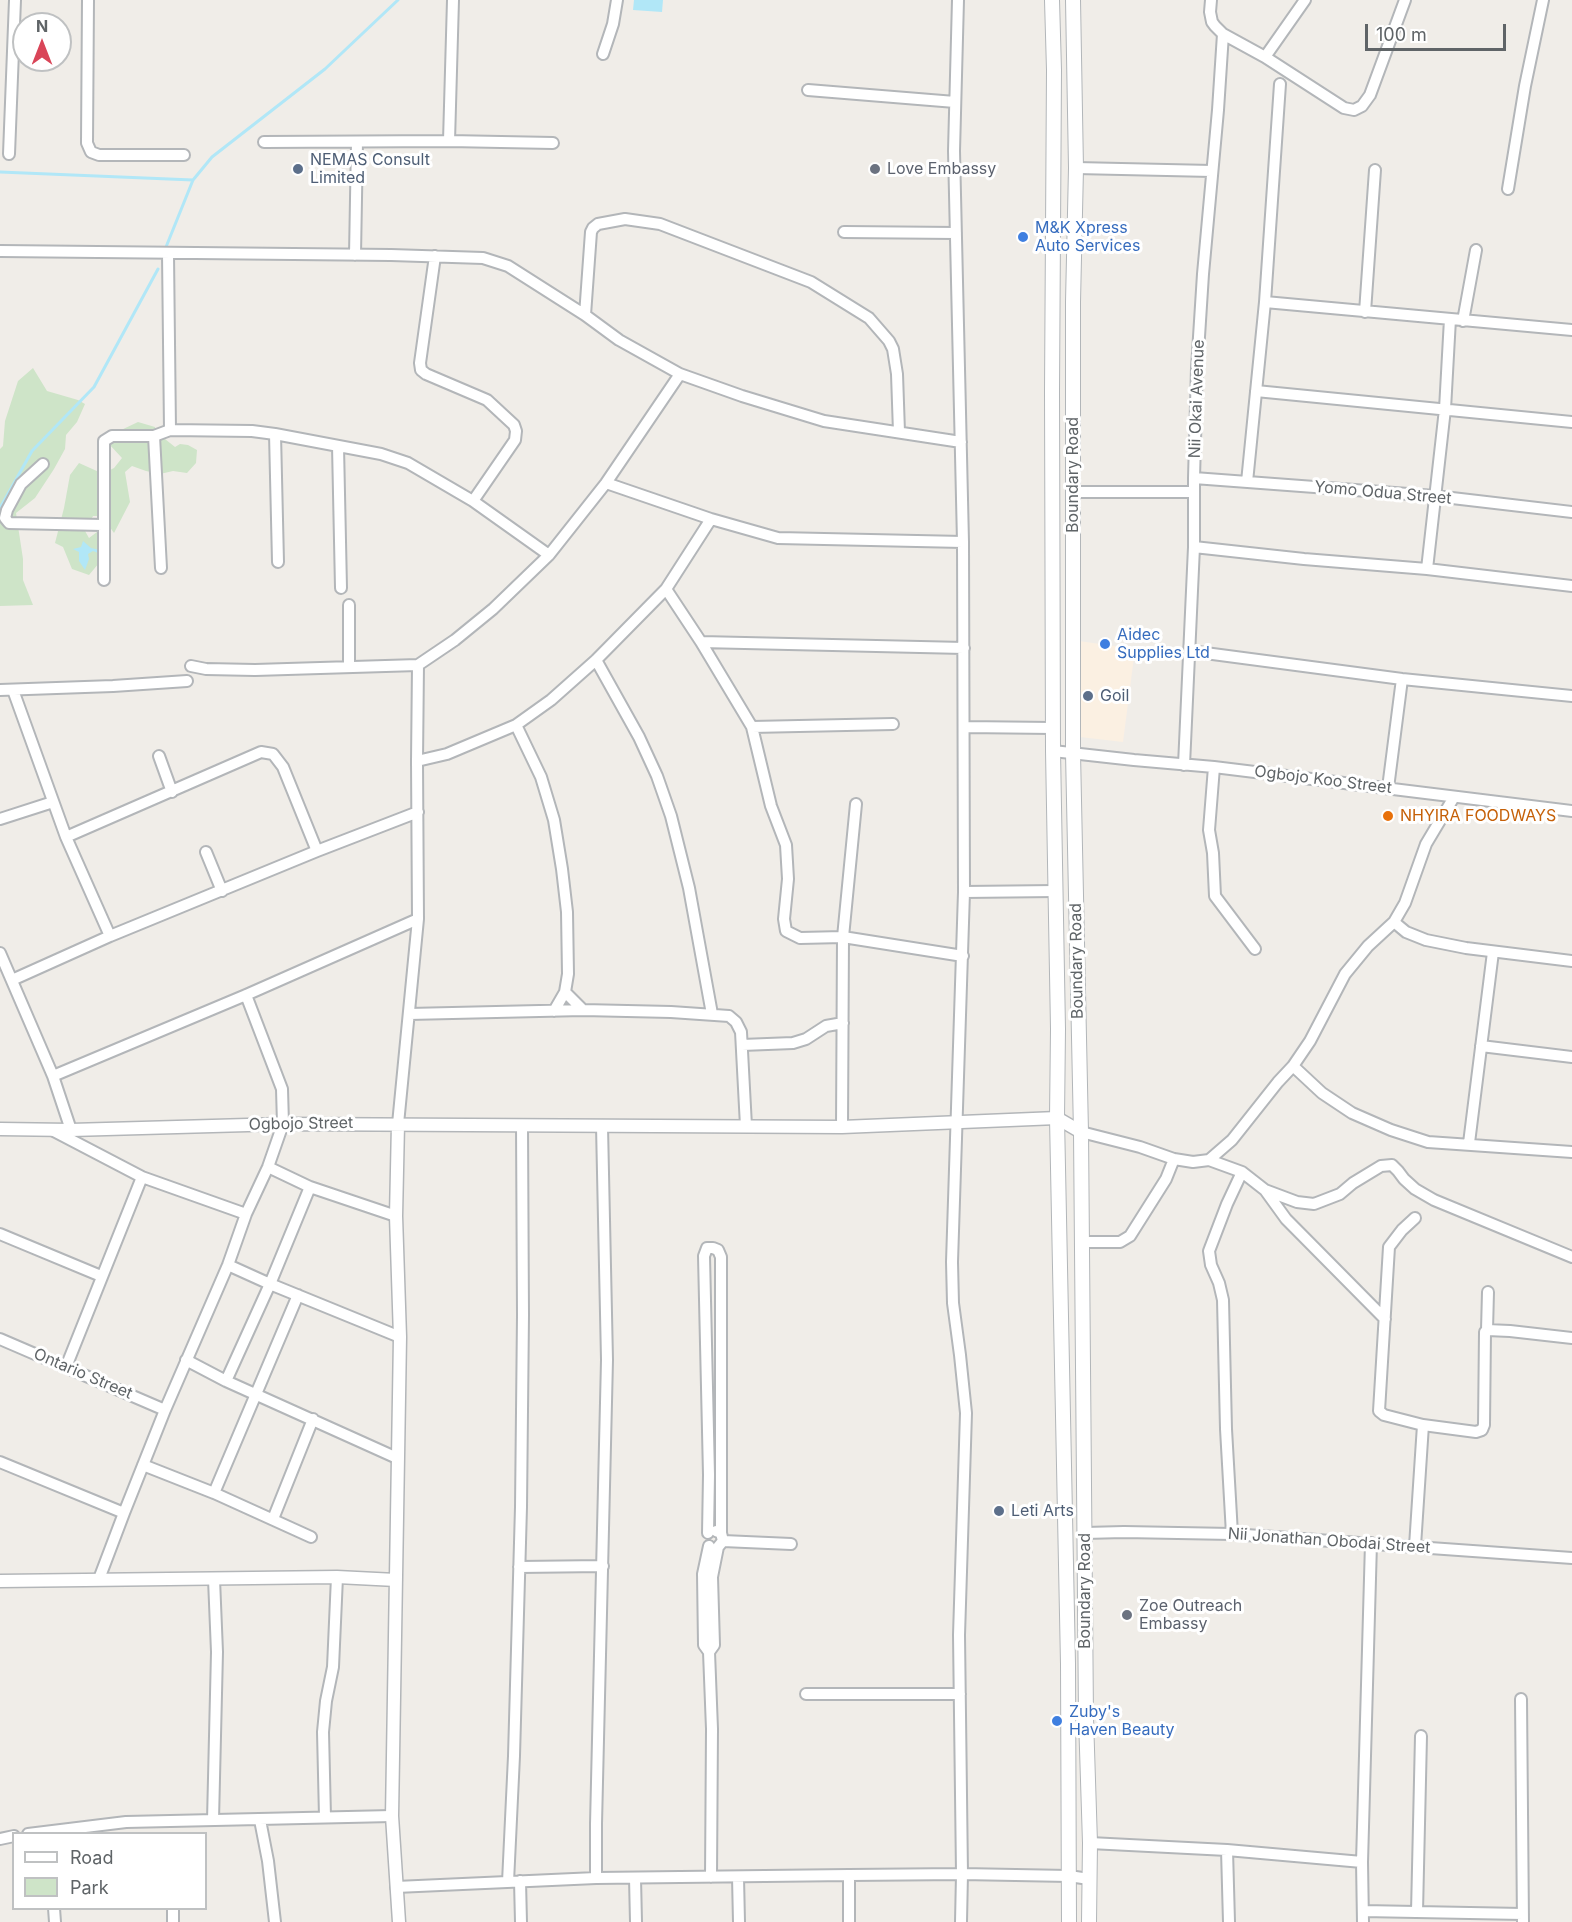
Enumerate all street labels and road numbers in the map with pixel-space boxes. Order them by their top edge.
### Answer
street label: Nii Okai Avenue [1185,339,1209,459]
street label: Boundary Road [1063,417,1083,533]
street label: Yomo Odua Street [1314,477,1452,509]
street label: Ogbojo Koo Street [1253,762,1393,798]
street label: Boundary Road [1066,903,1088,1019]
street label: Ogbojo Street [249,1113,353,1135]
street label: Ontario Street [31,1345,135,1403]
street label: Nii Jonathan Obodai Street [1227,1524,1431,1558]
street label: Boundary Road [1075,1533,1095,1649]

